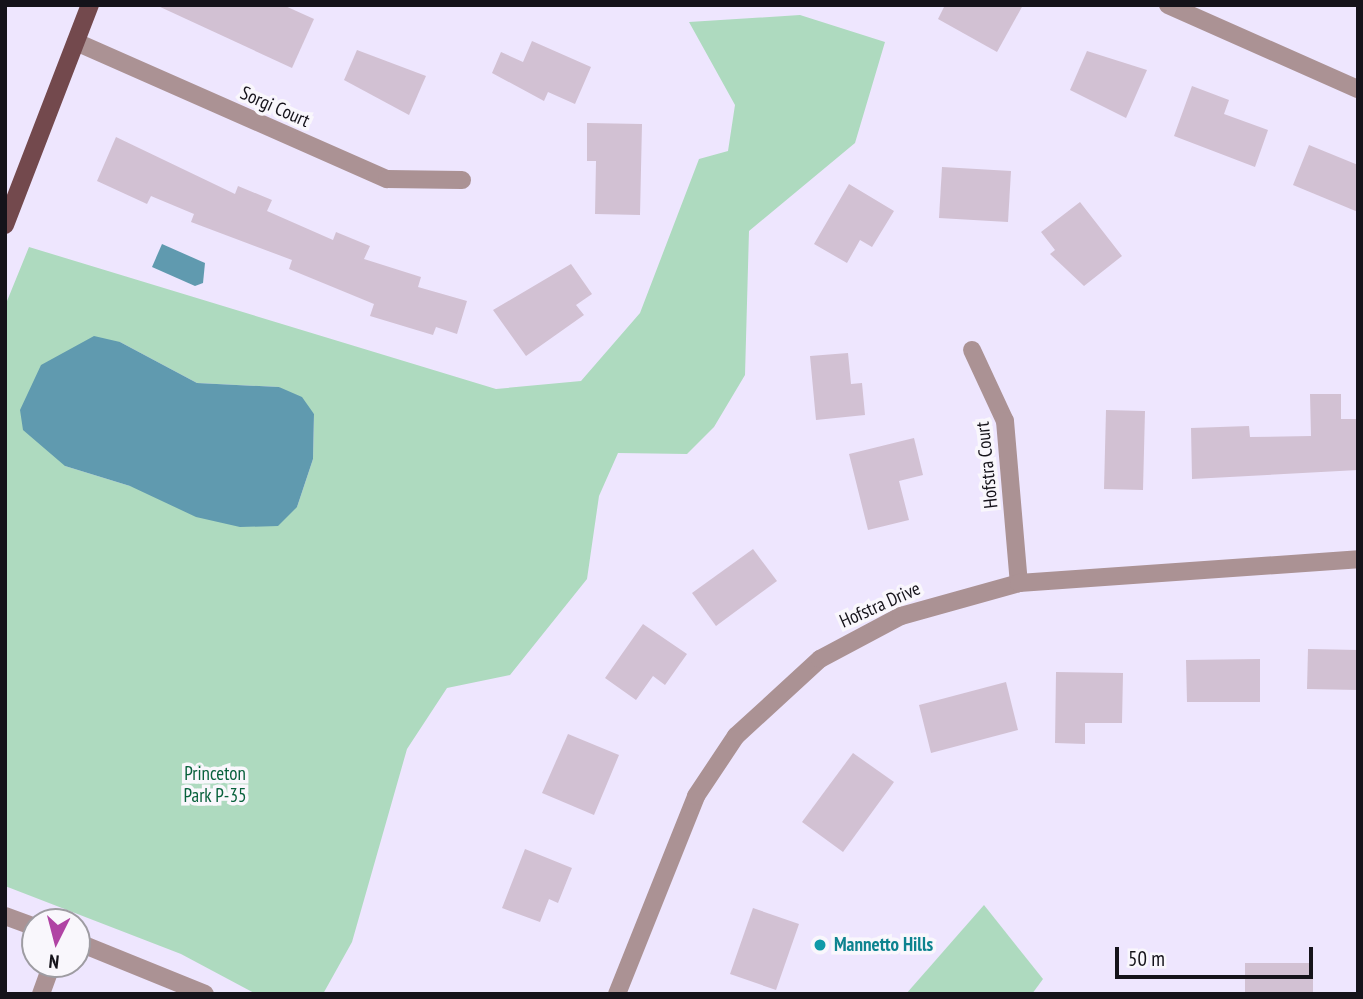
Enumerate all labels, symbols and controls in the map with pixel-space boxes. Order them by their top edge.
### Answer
street label: Sorgi Court [237,82,313,132]
street label: Hofstra Court [971,421,1003,509]
street label: Hofstra Drive [836,577,924,633]
park label: Princeton Park P-35 [183,763,247,807]
north arrow [21,908,91,978]
scale bar [1118,932,1316,976]
place label: Mannetto Hills [834,934,933,956]
marker: Mannetto Hills [812,937,828,953]
text: 50 m [1128,945,1165,972]
text: N [48,949,60,974]

